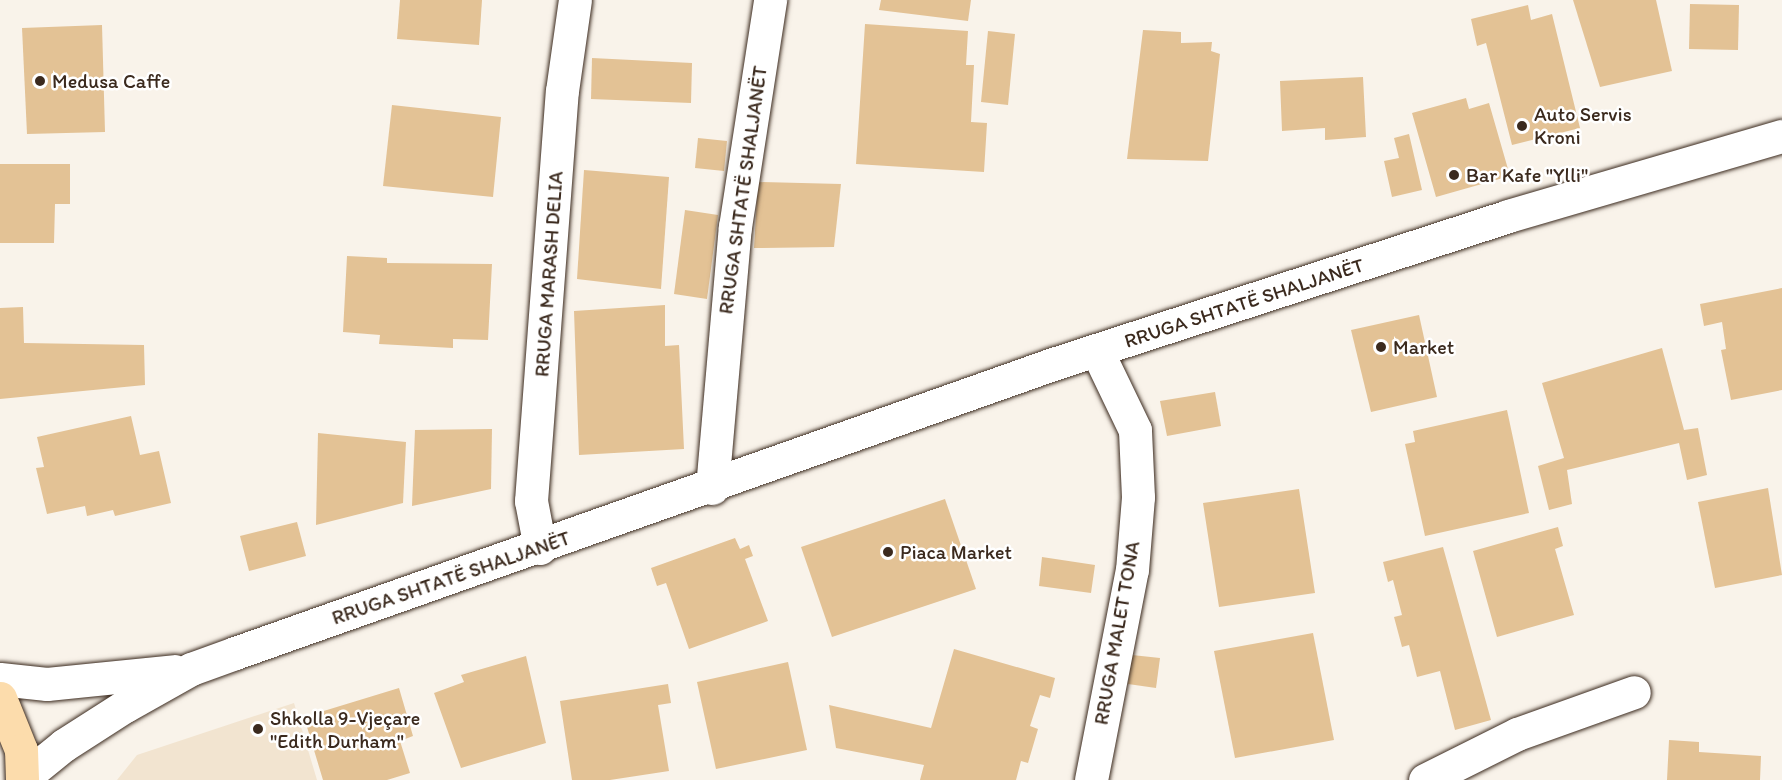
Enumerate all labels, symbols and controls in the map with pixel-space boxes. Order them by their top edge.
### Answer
street label: RRUGA SHTATË SHALJANËT [714,65,772,315]
place label: Medusa Caffe [52,69,170,93]
marker: Medusa Caffe [33,74,47,88]
place label: Auto Servis Kroni [1534,102,1632,149]
marker: Auto Servis Kroni [1515,119,1529,133]
place label: Bar Kafe "Ylli" [1466,163,1589,187]
marker: Bar Kafe "Ylli" [1447,168,1461,182]
street label: RRUGA MARASH DELIA [530,171,568,377]
street label: RRUGA SHTATË SHALJANËT [1121,253,1367,353]
place label: Market [1393,335,1454,359]
marker: Market [1374,340,1388,354]
street label: RRUGA SHTATË SHALJANËT [329,526,573,630]
street label: RRUGA MALET TONA [1089,539,1145,727]
place label: Piaca Market [900,540,1012,564]
marker: Piaca Market [881,545,895,559]
place label: Shkolla 9-Vjeçare "Edith Durham" [270,706,419,753]
marker: Shkolla 9-Vjeçare "Edith Durham" [251,722,265,736]

